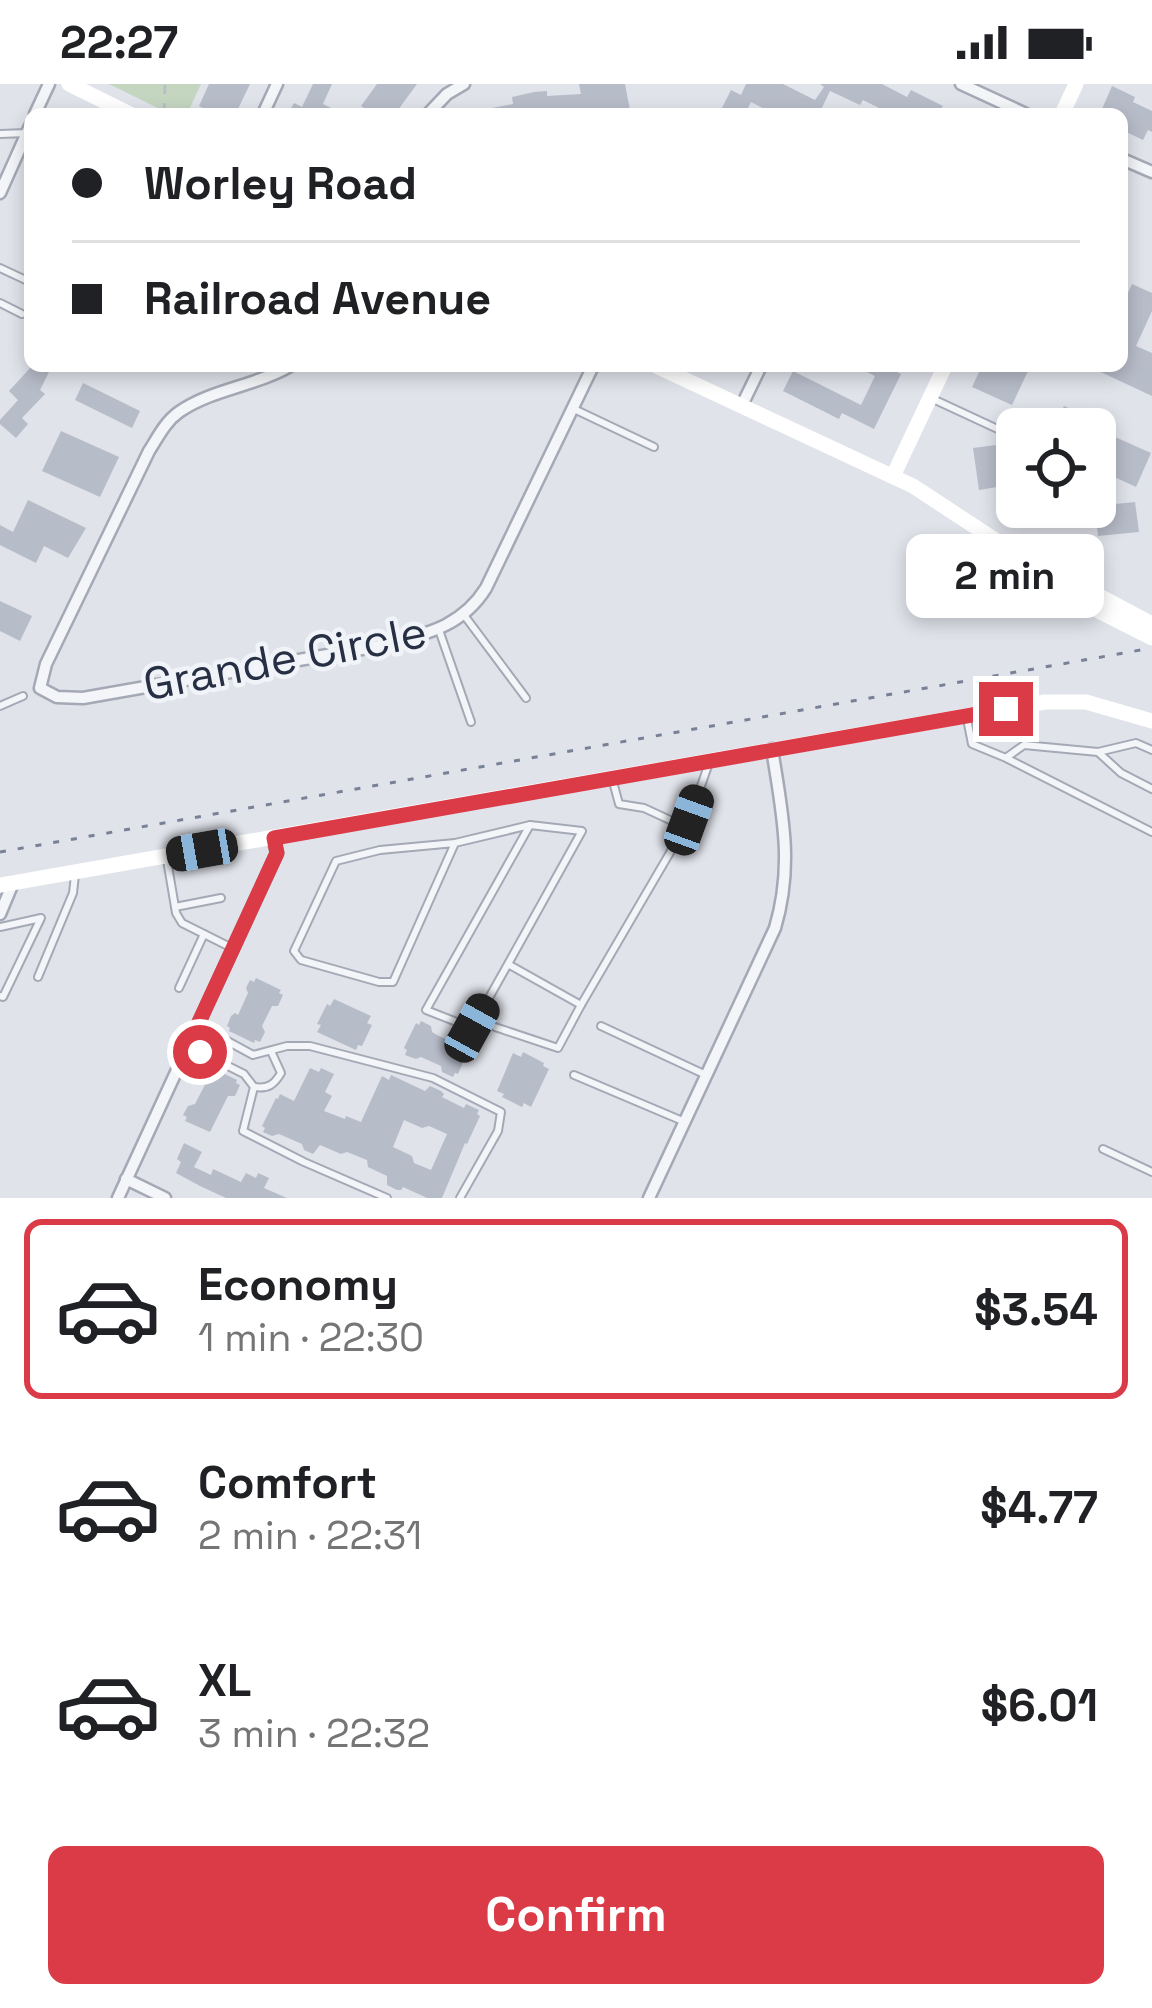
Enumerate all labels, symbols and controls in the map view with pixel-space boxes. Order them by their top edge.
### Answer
text: 22:27 [60,14,178,71]
text: Worley Road [144,155,417,212]
text: Railroad Avenue [144,270,491,327]
map controls [996,408,1116,528]
button: locate [996,408,1116,528]
callout: 2 min [907,535,1105,619]
text: 2 min [955,551,1055,600]
street label: Grande Circle [139,603,431,713]
route end [979,682,1033,736]
car [660,780,718,860]
car [163,826,241,874]
car [439,988,505,1068]
route start [173,1025,227,1079]
icon: car [54,1255,162,1363]
text: Economy [198,1256,398,1313]
text: $3.54 [974,1281,1098,1338]
text: 1 min · 22:30 [198,1313,424,1362]
icon: car [54,1453,162,1561]
text: Comfort [198,1454,377,1511]
text: $4.77 [980,1479,1098,1536]
text: 2 min · 22:31 [198,1511,422,1560]
icon: car [54,1651,162,1759]
text: XL [198,1652,251,1709]
text: $6.01 [981,1677,1098,1734]
text: 3 min · 22:32 [198,1709,430,1758]
button: Confirm [48,1846,1104,1984]

